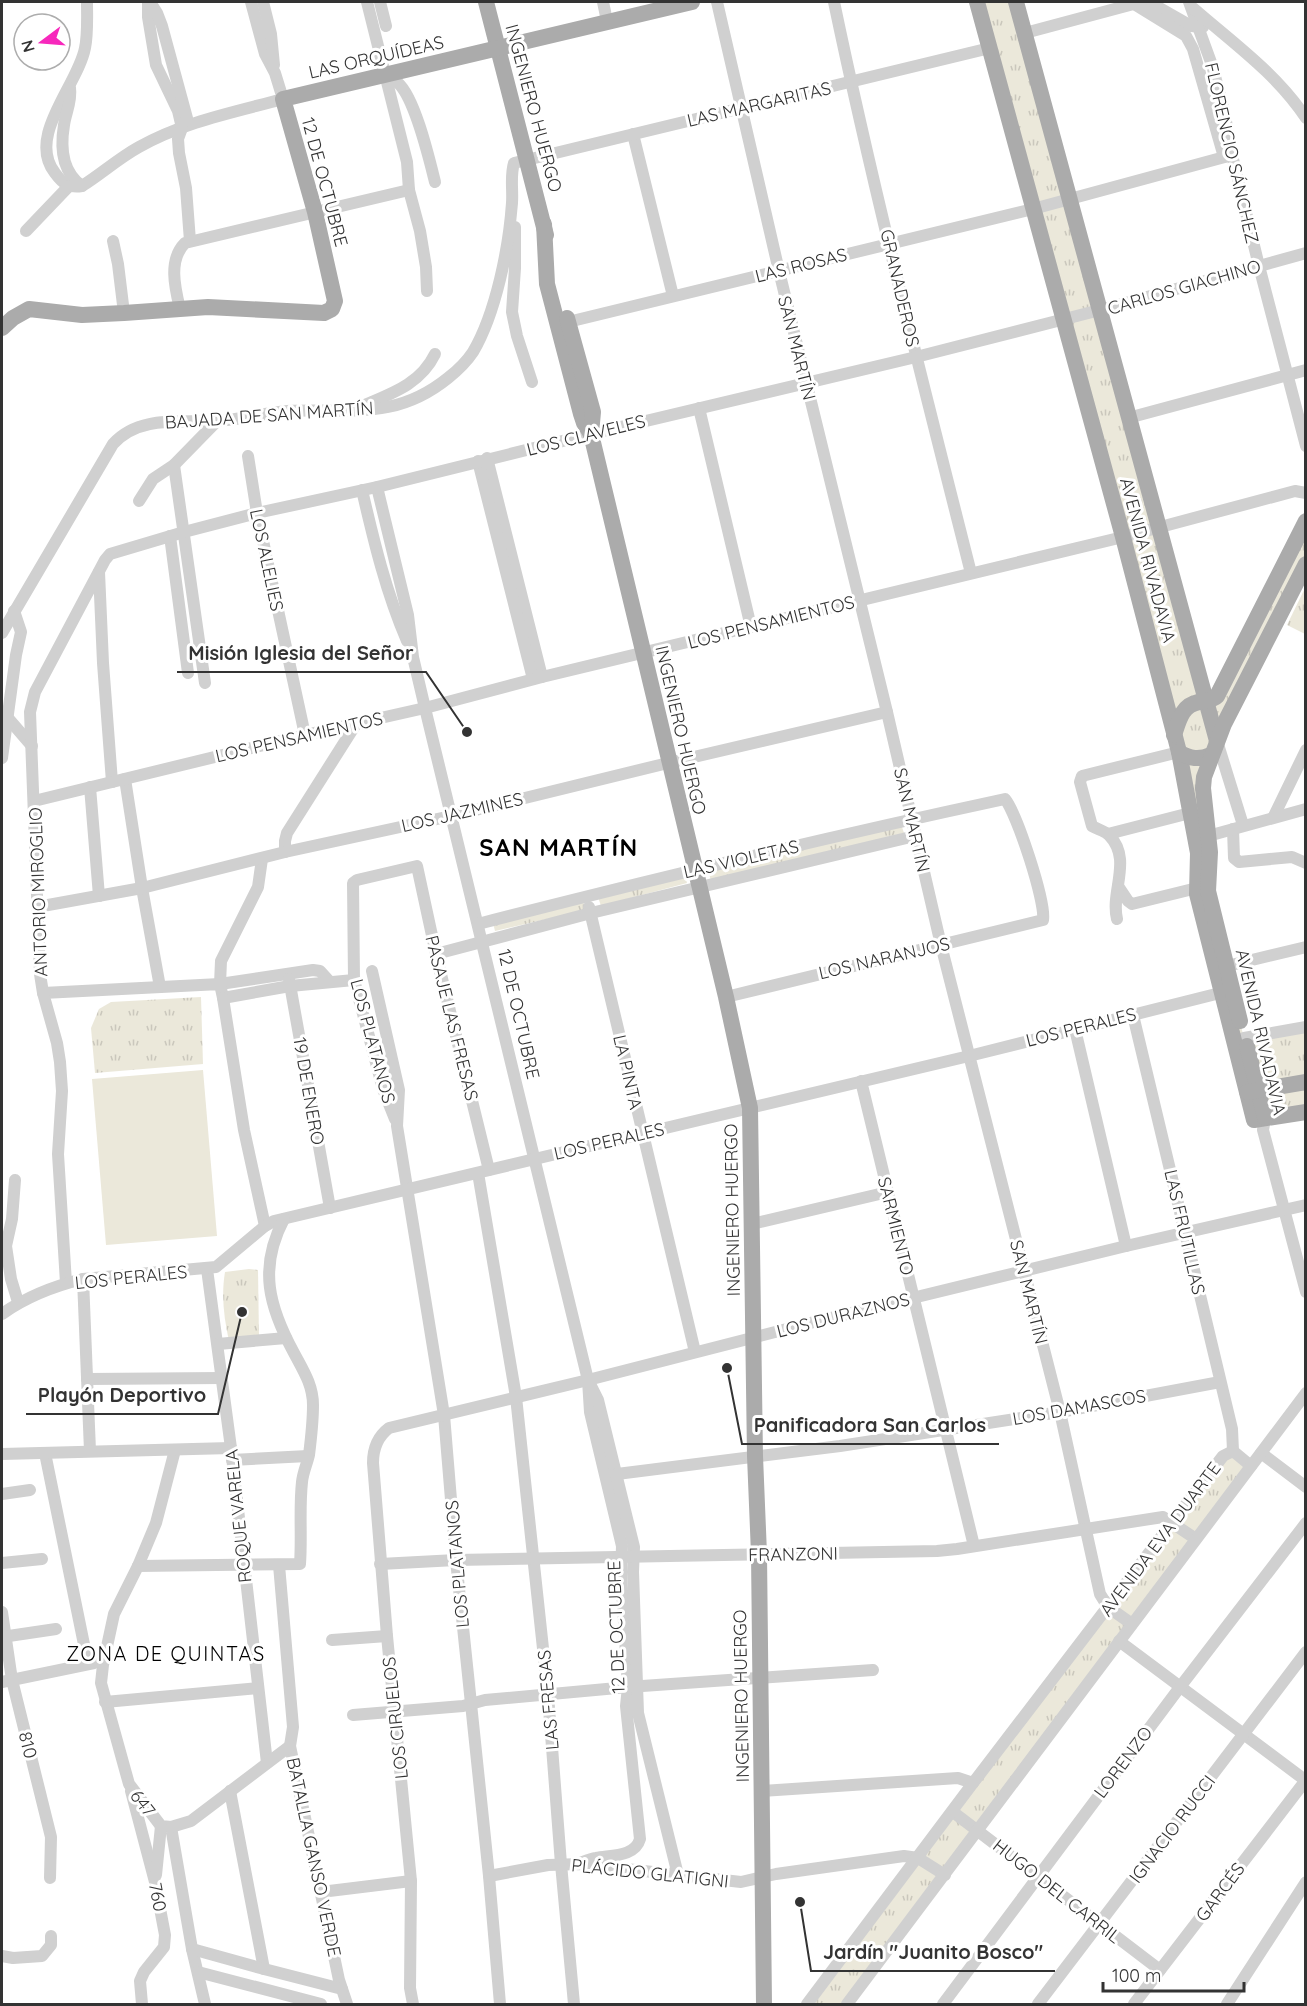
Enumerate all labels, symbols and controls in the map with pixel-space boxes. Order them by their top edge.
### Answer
north arrow [12,12,72,72]
street label: INGENIERO HUERGO [501,21,567,195]
street label: LAS ORQUÍDEAS [306,30,446,84]
text: N [16,38,39,55]
street label: FLORENCIO SÁNCHEZ [1200,60,1264,246]
street label: LAS MARGARITAS [685,76,833,132]
street label: 12 DE OCTUBRE [297,115,353,249]
street label: GRANADEROS [875,227,925,349]
street label: LAS ROSAS [753,242,849,288]
street label: CARLOS GIACHINO [1105,254,1263,320]
street label: SAN MARTÍN [773,294,821,402]
street label: BAJADA DE SAN MARTÍN [164,396,374,434]
street label: LOS CLAVELES [524,409,648,461]
street label: AVENIDA RIVADAVIA [1115,475,1181,645]
street label: LOS ALELIES [245,507,289,613]
street label: LOS PENSAMIENTOS [685,590,857,654]
callout: Misión Iglesia del Señor [177,634,426,672]
text: Misión Iglesia del Señor [188,640,414,665]
street label: INGENIERO HUERGO [650,643,712,817]
street label: LOS PENSAMIENTOS [213,707,385,767]
street label: SAN MARTÍN [889,765,935,875]
street label: LOS JAZMINES [399,787,525,837]
street label: ANTORIO MIROGLIO [24,807,52,977]
district label: SAN MARTÍN [479,832,639,862]
street label: LAS VIOLETAS [681,835,801,883]
street label: LOS NARANJOS [816,932,952,984]
street label: PASAJE LAS FRESAS [420,933,484,1103]
street label: 12 DE OCTUBRE [493,947,545,1081]
street label: AVENIDA RIVADAVIA [1231,947,1291,1118]
street label: LOS PLATANOS [345,976,401,1106]
street label: LOS PERALES [1023,1002,1139,1052]
street label: LA PINTA [608,1032,648,1112]
street label: 19 DE ENERO [288,1035,330,1147]
street label: LOS PERALES [551,1117,667,1165]
street label: INGENIERO HUERGO [719,1123,745,1297]
street label: LAS FRUTILLAS [1159,1167,1211,1297]
street label: SARMIENTO [873,1174,919,1278]
street label: SAN MARTÍN [1005,1238,1053,1346]
street label: LOS PERALES [74,1260,188,1294]
street label: LOS DURAZNOS [774,1287,912,1343]
callout: Playón Deportivo [26,1376,218,1414]
text: Playón Deportivo [38,1382,206,1407]
street label: LOS DAMASCOS [1011,1384,1147,1430]
callout: Panificadora San Carlos [742,1406,999,1444]
text: Panificadora San Carlos [754,1412,986,1437]
street label: ROQUE VARELA [220,1448,256,1584]
street label: AVENIDA EVA DUARTE [1094,1457,1226,1621]
street label: LOS PLATANOS [440,1499,474,1629]
street label: FRANZONI [748,1542,838,1566]
street label: 12 DE OCTUBRE [602,1560,630,1694]
street label: INGENIERO HUERGO [728,1609,754,1783]
district label: ZONA DE QUINTAS [66,1641,266,1666]
street label: LAS FRESAS [532,1649,564,1751]
street label: LOS CIRUELOS [377,1656,413,1780]
street label: LORENZO [1089,1722,1157,1802]
street label: 810 [14,1729,42,1761]
street label: BATALLA GANSO VERDE [282,1755,346,1959]
street label: IGNACIO RUCCI [1124,1770,1220,1888]
street label: 647 [125,1785,161,1821]
street label: HUGO DEL CARRIL [988,1834,1126,1948]
street label: PLÁCIDO GLATIGNI [570,1853,730,1893]
street label: GARCÉS [1190,1858,1250,1926]
street label: 760 [144,1881,172,1913]
callout: Jardín "Juanito Bosco" [811,1933,1055,1971]
text: Jardín "Juanito Bosco" [823,1939,1043,1964]
scale bar [1103,1955,1244,1993]
text: 100 m [1112,1964,1161,1987]

